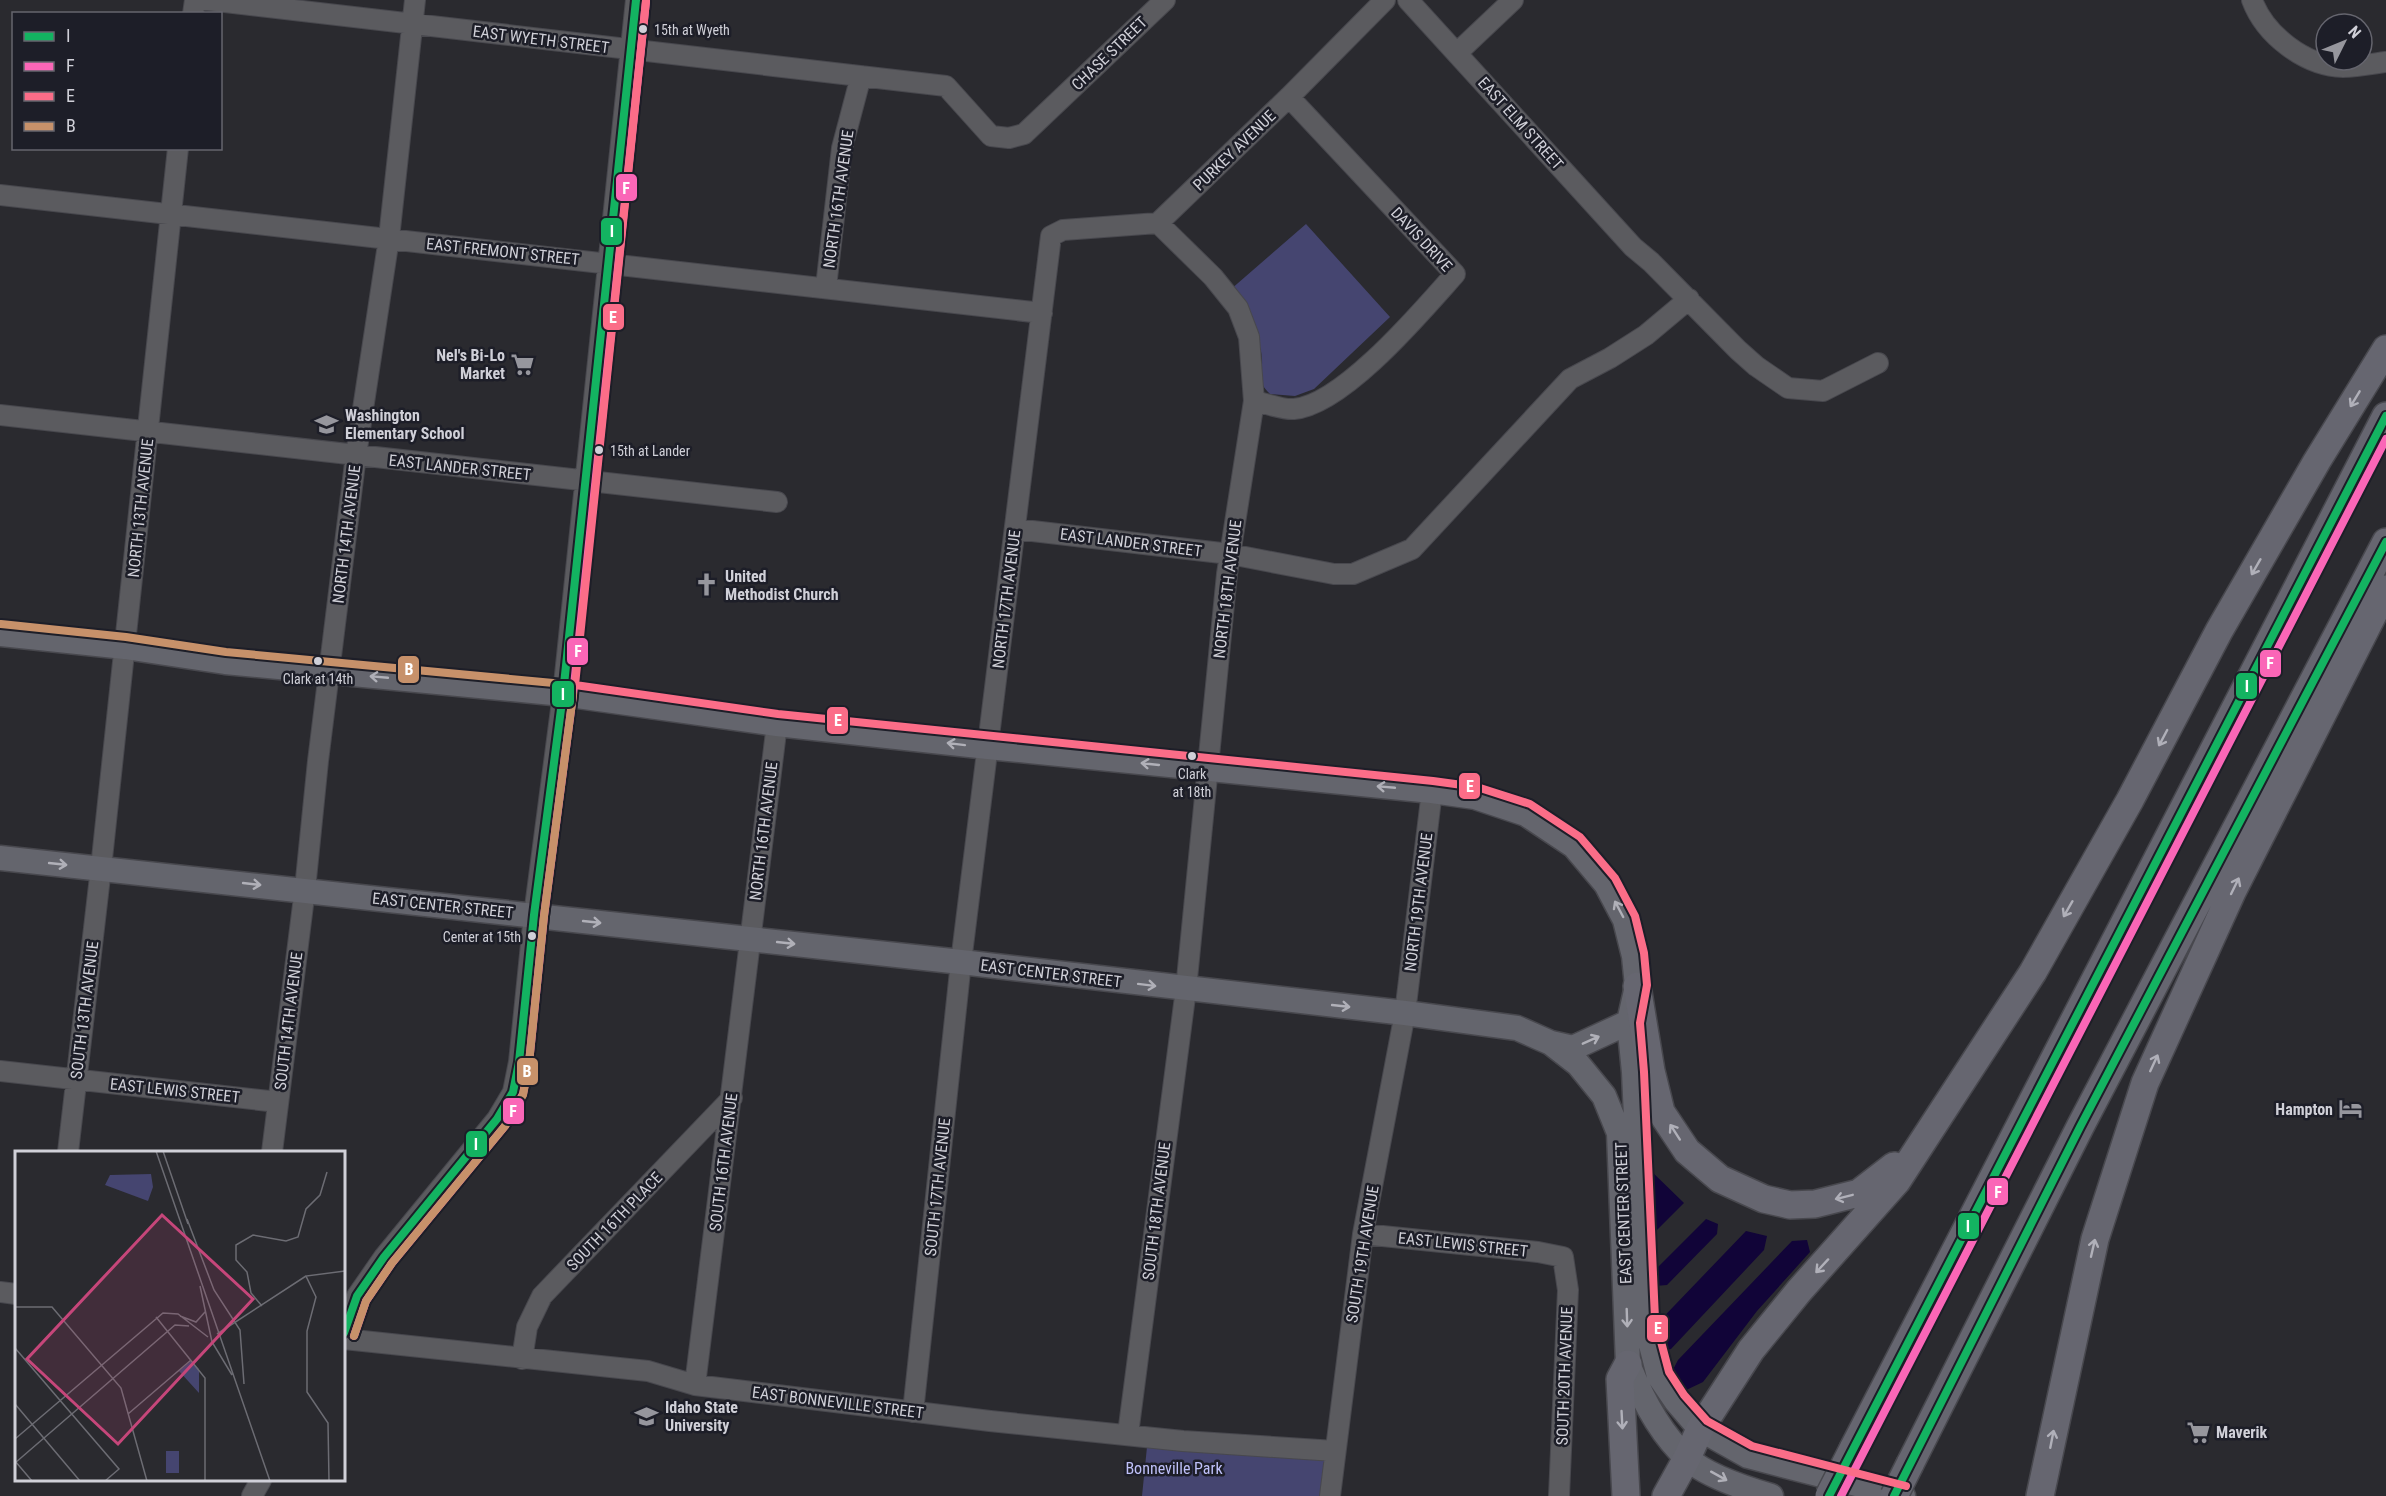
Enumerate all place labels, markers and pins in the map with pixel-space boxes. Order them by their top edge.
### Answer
place label: 15th at Wyeth [654,22,730,38]
marker: 15th at Wyeth [637,23,649,35]
place label: Nel's Bi-Lo Market [436,346,505,383]
supermarket icon: Nel's Bi-Lo Market [510,351,536,377]
place label: Washington Elementary School [345,406,464,443]
school or university icon: Washington Elementary School [314,411,340,437]
place label: 15th at Lander [610,443,690,459]
marker: 15th at Lander [593,444,605,456]
place label: United Methodist Church [725,567,839,604]
church icon: United Methodist Church [694,572,720,598]
marker: Clark at 14th [312,655,324,667]
place label: Clark at 14th [283,671,353,687]
marker: Clark at 18th [1186,750,1198,762]
place label: Clark at 18th [1173,766,1211,800]
place label: Center at 15th [443,929,521,945]
marker: Center at 15th [526,930,538,942]
hotel icon: Hampton [2338,1096,2364,1122]
place label: Hampton [2275,1100,2333,1119]
place label: Idaho State University [665,1398,738,1435]
school or university icon: Idaho State University [634,1403,660,1429]
supermarket icon: Maverik [2185,1419,2211,1445]
place label: Maverik [2216,1423,2268,1442]

